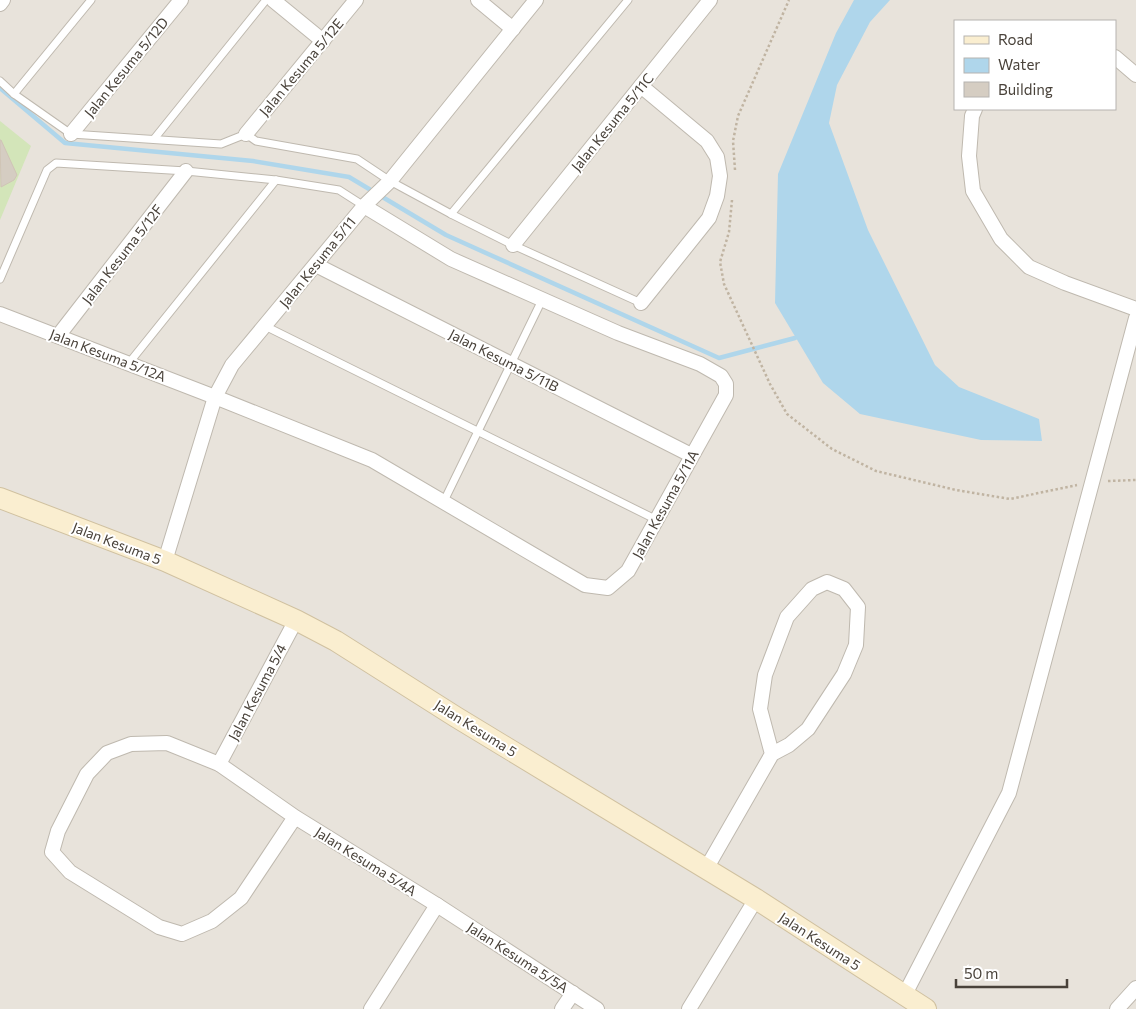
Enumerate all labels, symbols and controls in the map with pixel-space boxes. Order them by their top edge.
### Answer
street label: Jalan Kesuma 5/12D [80,14,172,120]
street label: Jalan Kesuma 5/12E [255,15,347,119]
legend [954,20,1116,110]
text: Road [998,30,1033,48]
text: Water [998,55,1040,73]
street label: Jalan Kesuma 5/11C [567,70,657,174]
text: Building [998,80,1053,98]
street label: Jalan Kesuma 5/12F [78,201,166,307]
street label: Jalan Kesuma 5/11 [275,213,359,311]
street label: Jalan Kesuma 5/12A [48,325,169,385]
street label: Jalan Kesuma 5/11B [446,325,562,395]
street label: Jalan Kesuma 5/11A [628,447,702,561]
street label: Jalan Kesuma 5 [70,518,164,568]
street label: Jalan Kesuma 5/4 [224,640,290,743]
street label: Jalan Kesuma 5 [432,696,520,760]
street label: Jalan Kesuma 5/4A [312,823,420,899]
street label: Jalan Kesuma 5 [776,908,864,974]
street label: Jalan Kesuma 5/5A [464,918,572,996]
scale bar [956,956,1067,988]
text: 50 m [964,964,998,982]

